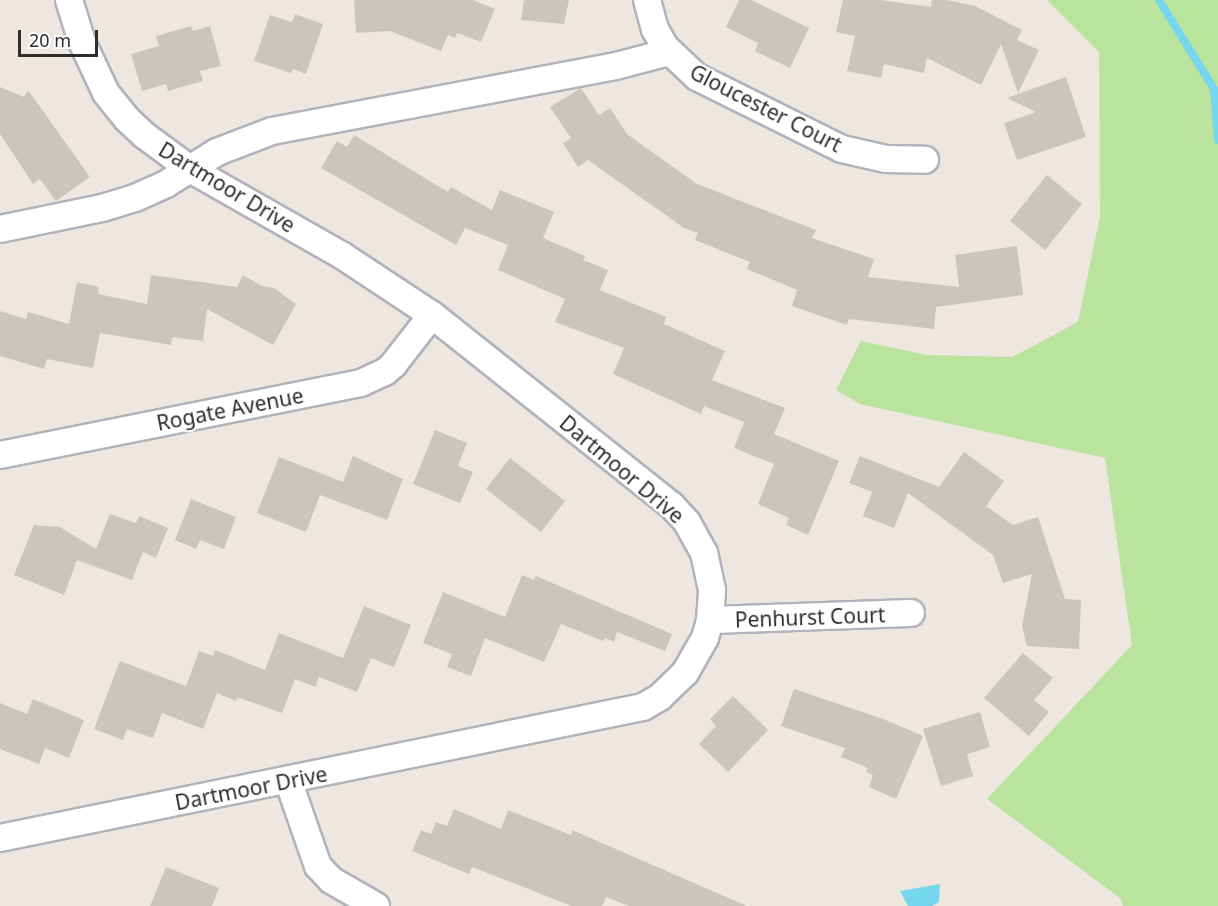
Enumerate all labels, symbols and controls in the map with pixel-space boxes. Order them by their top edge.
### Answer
scale bar [21,18,100,56]
text: 20 m [29,28,71,52]
street label: Gloucester Court [686,59,846,157]
street label: Dartmoor Drive [154,136,300,238]
street label: Rogate Avenue [154,382,306,436]
street label: Dartmoor Drive [555,410,689,528]
street label: Penhurst Court [734,602,886,632]
street label: Dartmoor Drive [173,761,329,815]

